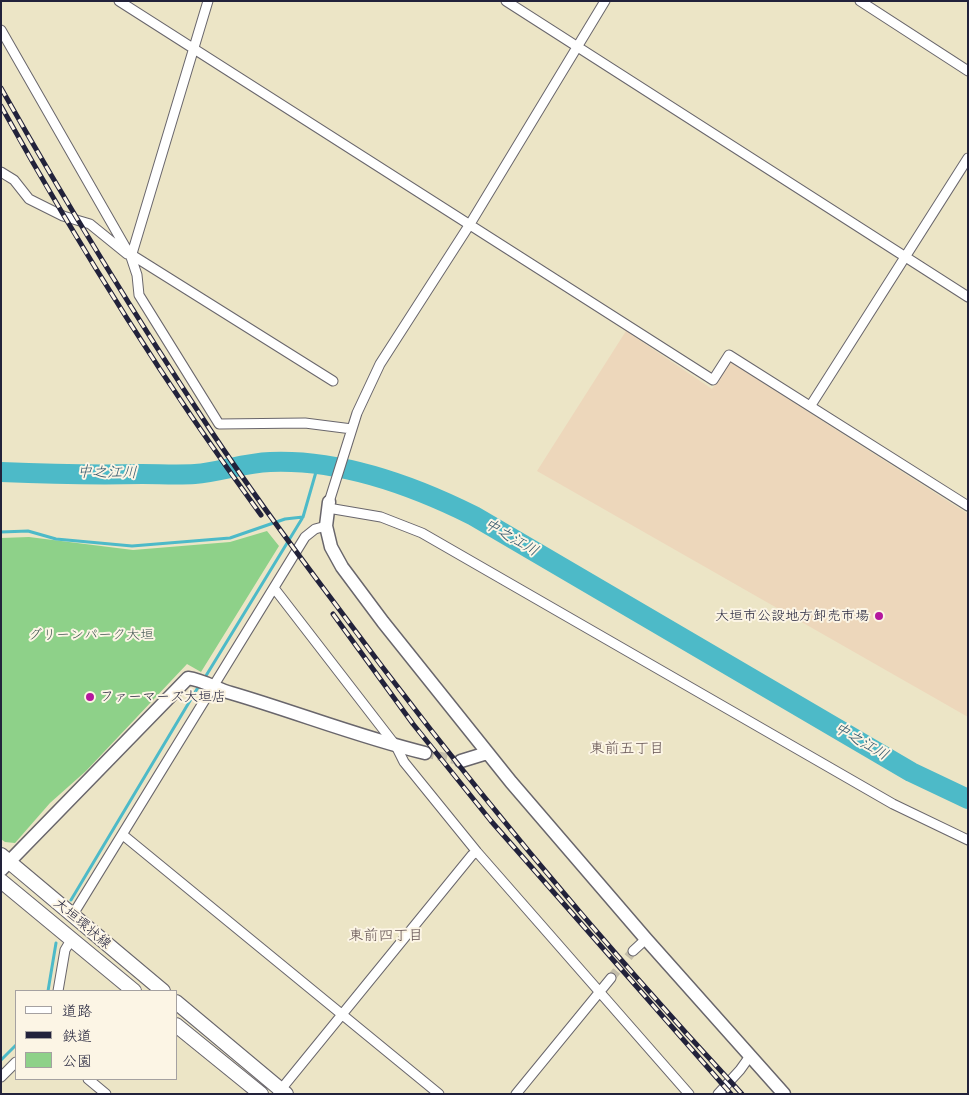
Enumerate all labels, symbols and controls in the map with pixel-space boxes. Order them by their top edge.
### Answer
water label: 中之江川 [77,463,137,483]
water label: 中之江川 [481,515,541,561]
place label: 大垣市公設地方卸売市場 [715,608,869,624]
marker: 大垣市公設地方卸売市場 [873,610,885,622]
park label: グリーンパーク大垣 [28,627,154,643]
place label: ファーマーズ大垣店 [100,689,226,705]
marker: ファーマーズ大垣店 [84,691,96,703]
water label: 中之江川 [831,719,891,765]
district label: 東前五丁目 [590,740,664,758]
street label: 大垣環状線 [50,895,114,953]
district label: 東前四丁目 [349,927,423,945]
legend [15,990,178,1080]
text: 道路 [62,1002,92,1021]
text: 鉄道 [62,1027,92,1046]
text: 公園 [62,1052,92,1071]

